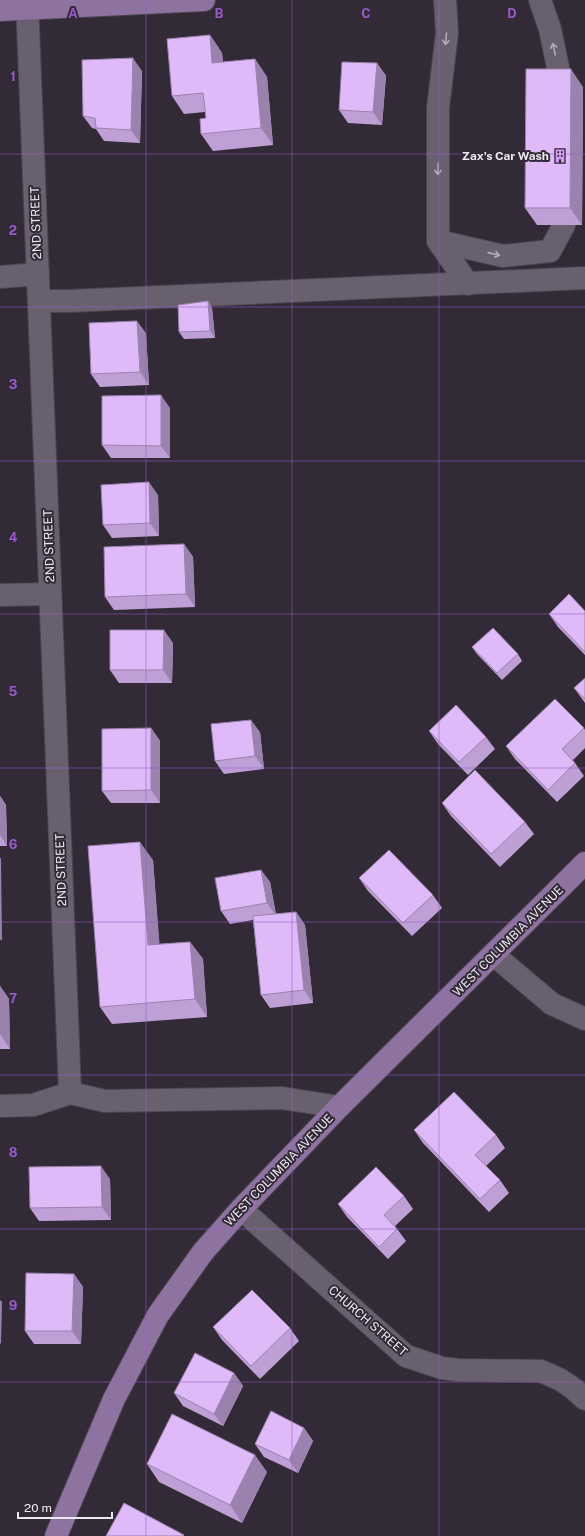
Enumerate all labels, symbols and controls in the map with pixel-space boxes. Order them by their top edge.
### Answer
text: A [68,6,78,21]
text: B [215,6,224,21]
text: C [361,6,371,21]
text: D [507,6,517,21]
one-way arrow [442,32,449,45]
one-way arrow [549,43,557,56]
text: 1 [10,69,16,84]
building icon: Zax's Car Wash [552,148,568,164]
place label: Zax's Car Wash [462,149,549,163]
one-way arrow [434,162,442,175]
street label: 2ND STREET [28,186,44,260]
text: 2 [9,223,17,238]
one-way arrow [487,251,500,259]
text: 3 [9,377,18,392]
street label: 2ND STREET [41,509,57,583]
text: 4 [9,530,18,545]
text: 5 [9,684,18,699]
street label: 2ND STREET [53,833,69,907]
text: 6 [9,837,18,852]
street label: WEST COLUMBIA AVENUE [450,883,566,999]
text: 7 [9,991,17,1006]
street label: WEST COLUMBIA AVENUE [222,1111,336,1229]
text: 8 [9,1145,18,1160]
street label: CHURCH STREET [326,1283,410,1359]
text: 9 [9,1298,17,1313]
scale bar [18,1494,112,1520]
text: 20 m [24,1501,52,1515]

